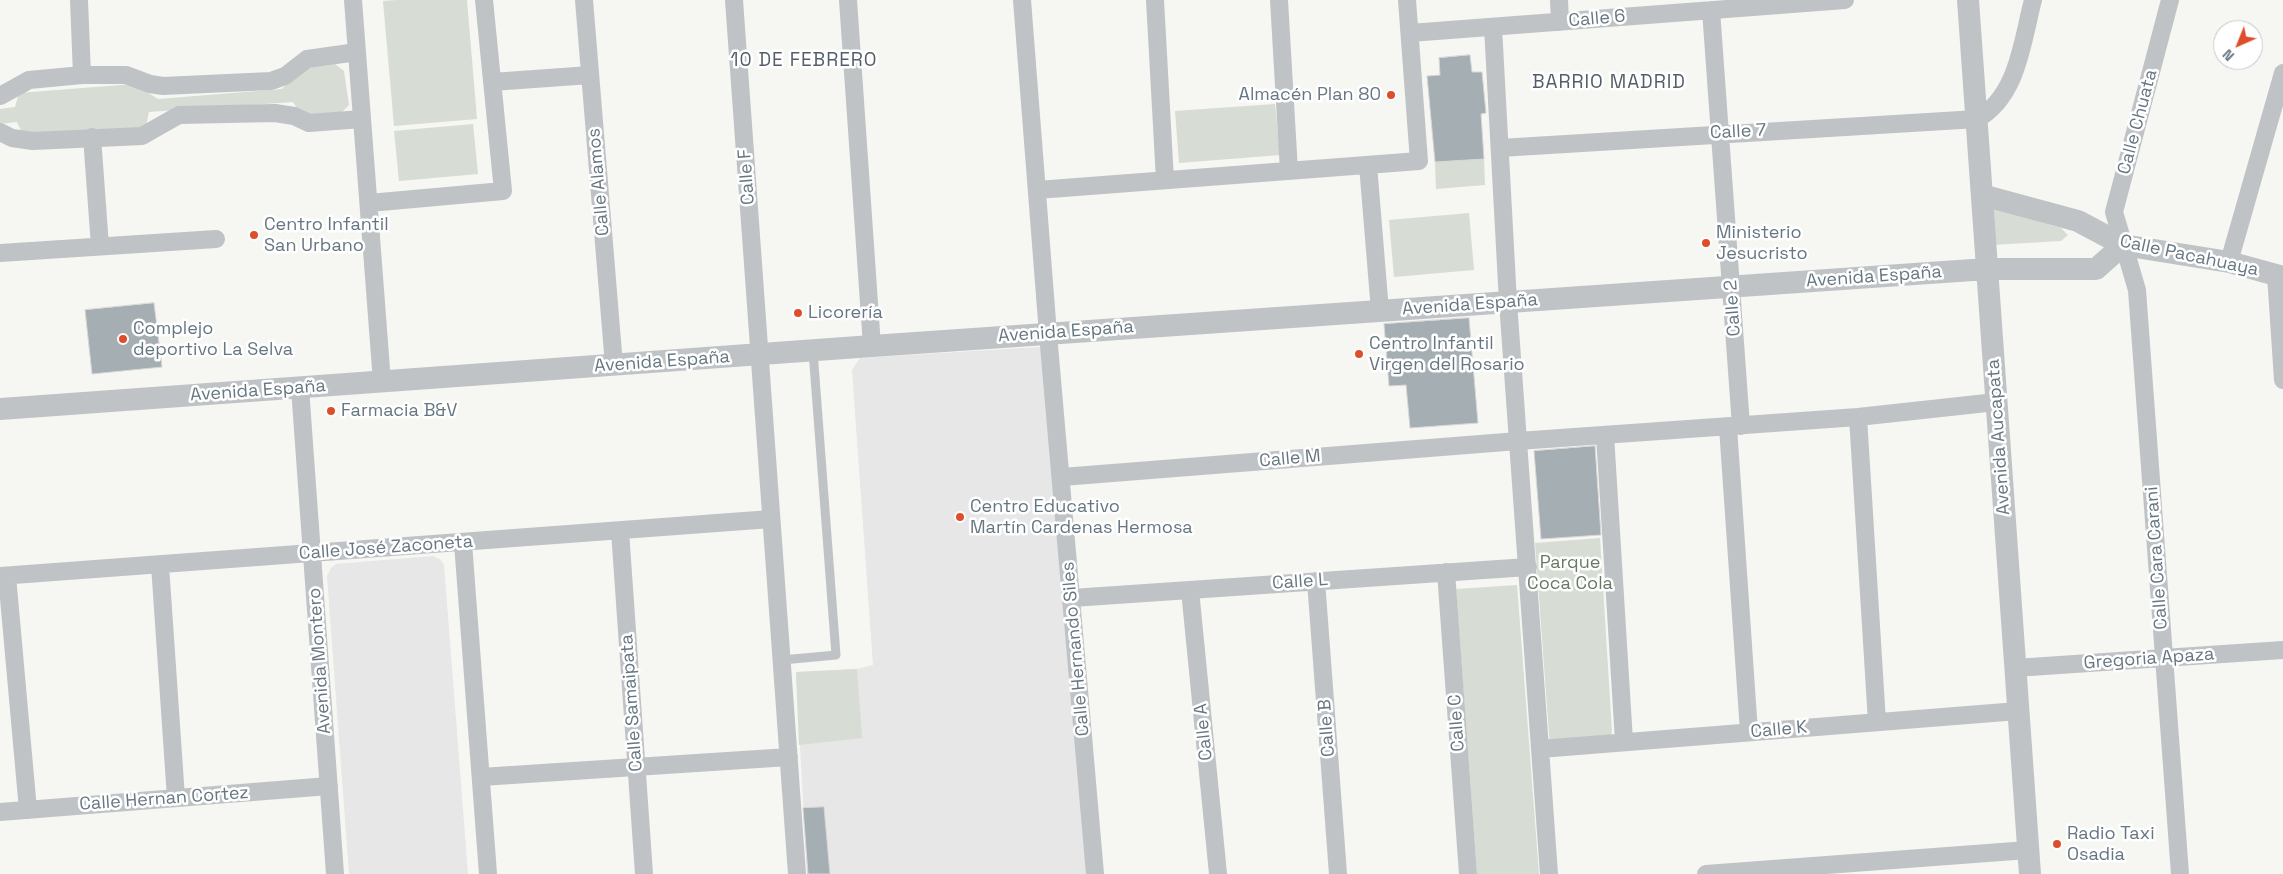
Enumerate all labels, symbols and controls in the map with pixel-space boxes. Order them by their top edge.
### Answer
street label: Calle 6 [1568,6,1626,32]
north arrow [2213,20,2263,70]
text: N [2219,45,2238,65]
district label: 10 DE FEBRERO [729,50,879,72]
street label: Calle Chuata [2114,67,2162,177]
district label: BARRIO MADRID [1530,72,1688,94]
place label: Almacén Plan 80 [1239,84,1381,106]
marker: Almacén Plan 80 [1385,89,1397,101]
street label: Calle 7 [1709,120,1767,144]
street label: Calle Alamos [584,127,614,237]
street label: Calle F [734,148,760,206]
place label: Centro Infantil San Urbano [264,214,389,256]
place label: Ministerio Jesucristo [1716,222,1808,264]
marker: Centro Infantil San Urbano [248,229,260,241]
street label: Calle Pacahuaya [2118,231,2260,281]
marker: Ministerio Jesucristo [1700,237,1712,249]
street label: Avenida España [1805,261,1943,293]
street label: Calle 2 [1720,279,1746,337]
street label: Avenida España [1401,289,1539,321]
place label: Licorería [808,302,883,324]
marker: Licorería [792,307,804,319]
street label: Avenida España [997,316,1135,348]
place label: Complejo deportivo La Selva [133,318,293,360]
marker: Complejo deportivo La Selva [117,333,129,345]
place label: Centro Infantil Virgen del Rosario [1369,333,1525,376]
street label: Avenida España [593,346,731,378]
marker: Centro Infantil Virgen del Rosario [1353,348,1365,360]
street label: Avenida Aucapata [1983,358,2015,516]
street label: Avenida España [189,375,327,407]
place label: Farmacia B&V [341,400,457,422]
marker: Farmacia B&V [325,405,337,417]
street label: Calle M [1258,446,1322,472]
street label: Calle Cara Carani [2141,486,2173,630]
place label: Centro Educativo Martín Cardenas Hermosa [970,496,1193,538]
marker: Centro Educativo Martín Cardenas Hermosa [954,511,966,523]
street label: Calle José Zaconeta [298,531,474,565]
park label: Parque Coca Cola [1527,552,1613,594]
street label: Calle Hernando Siles [1058,561,1094,737]
street label: Calle L [1271,569,1329,595]
street label: Avenida Montero [304,587,336,735]
street label: Calle Samaipata [616,634,648,772]
street label: Gregoria Apaza [2083,644,2215,674]
street label: Calle C [1444,694,1470,752]
street label: Calle B [1314,698,1340,758]
street label: Calle A [1190,702,1218,762]
street label: Calle K [1750,717,1808,743]
street label: Calle Hernan Cortez [79,782,249,816]
place label: Radio Taxi Osadia [2067,823,2155,866]
marker: Radio Taxi Osadia [2051,838,2063,850]

